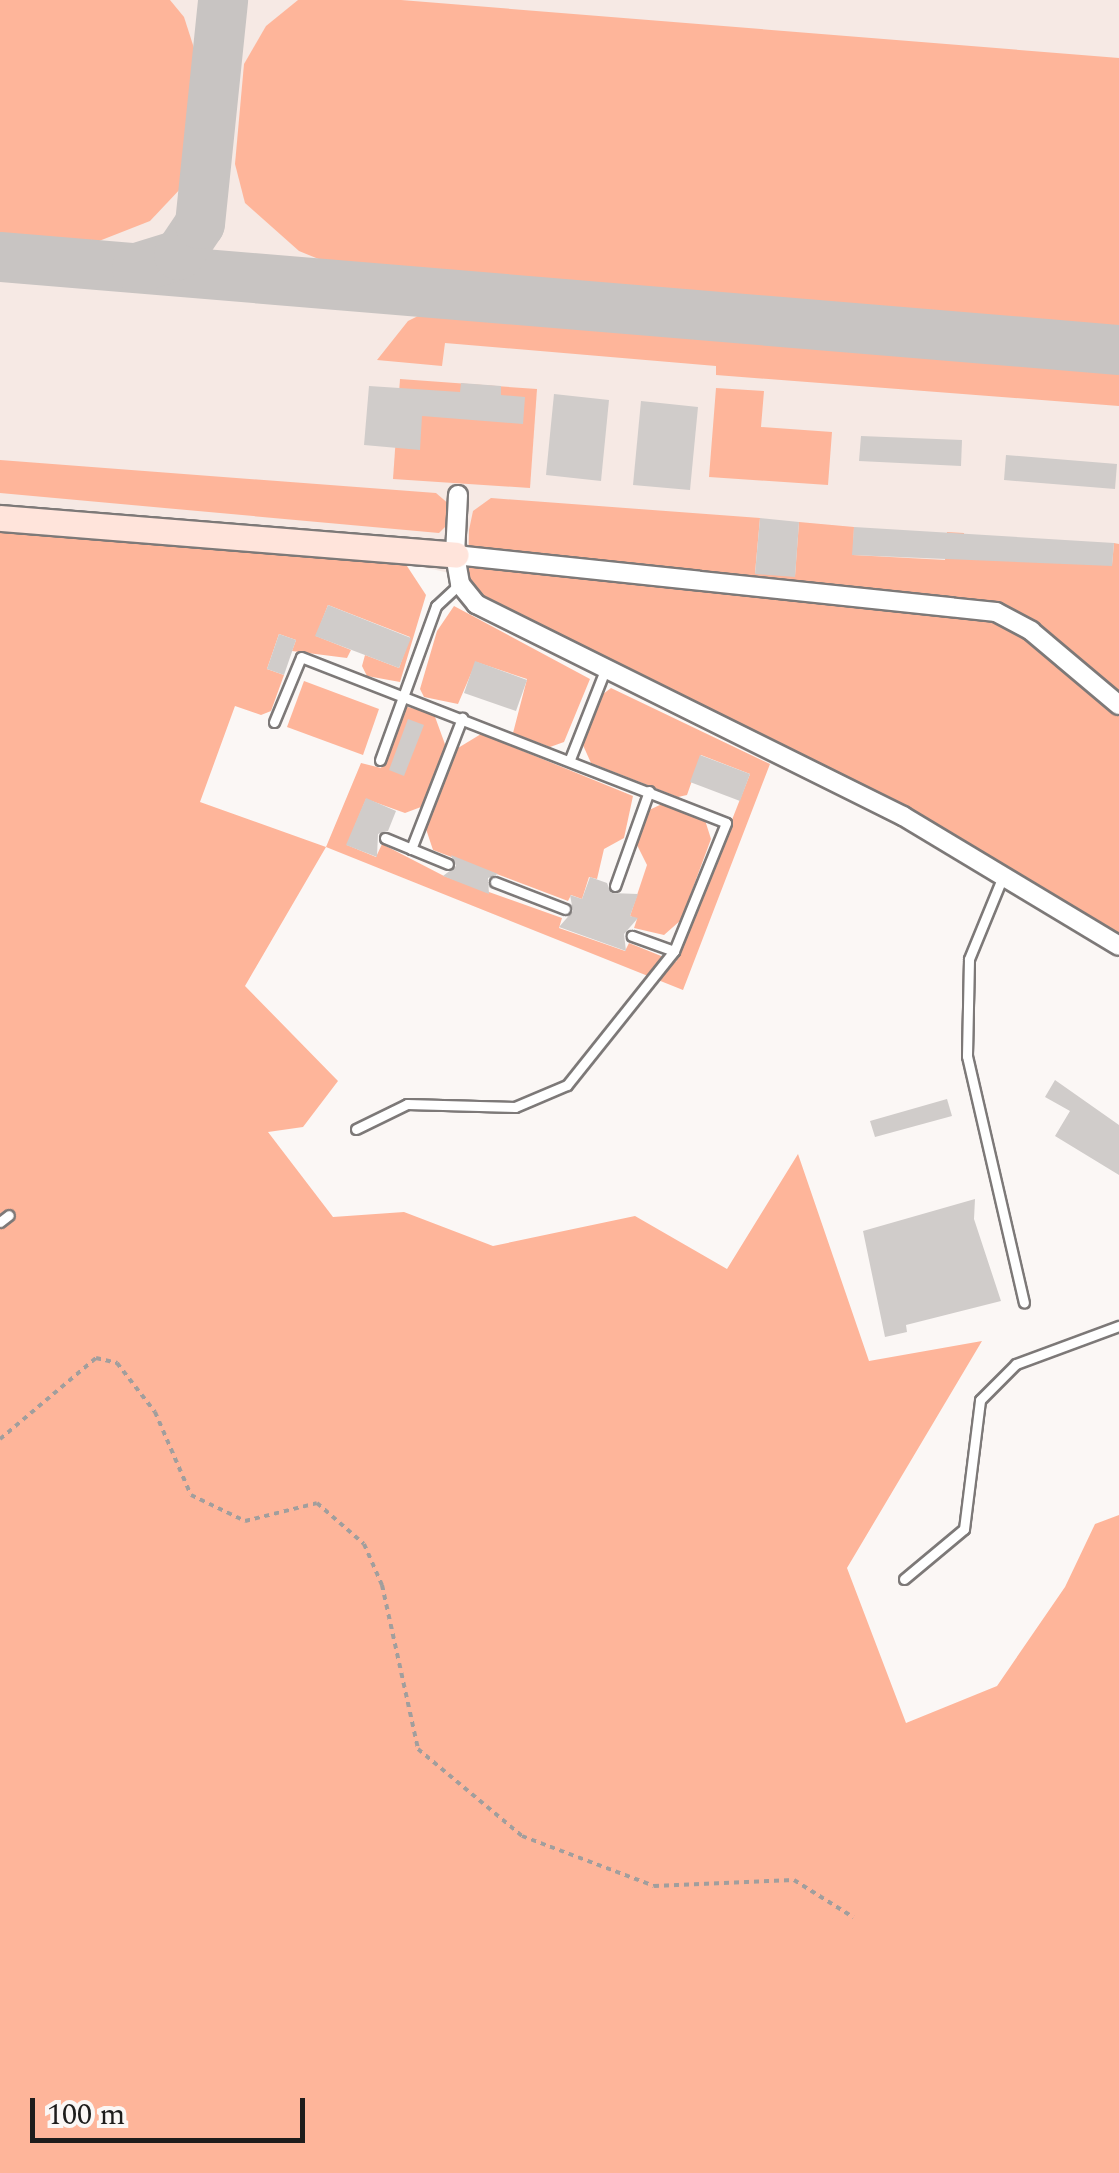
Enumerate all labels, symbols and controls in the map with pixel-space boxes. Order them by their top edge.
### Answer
scale bar [35,2078,310,2140]
text: 100 m [47,2092,125,2138]

